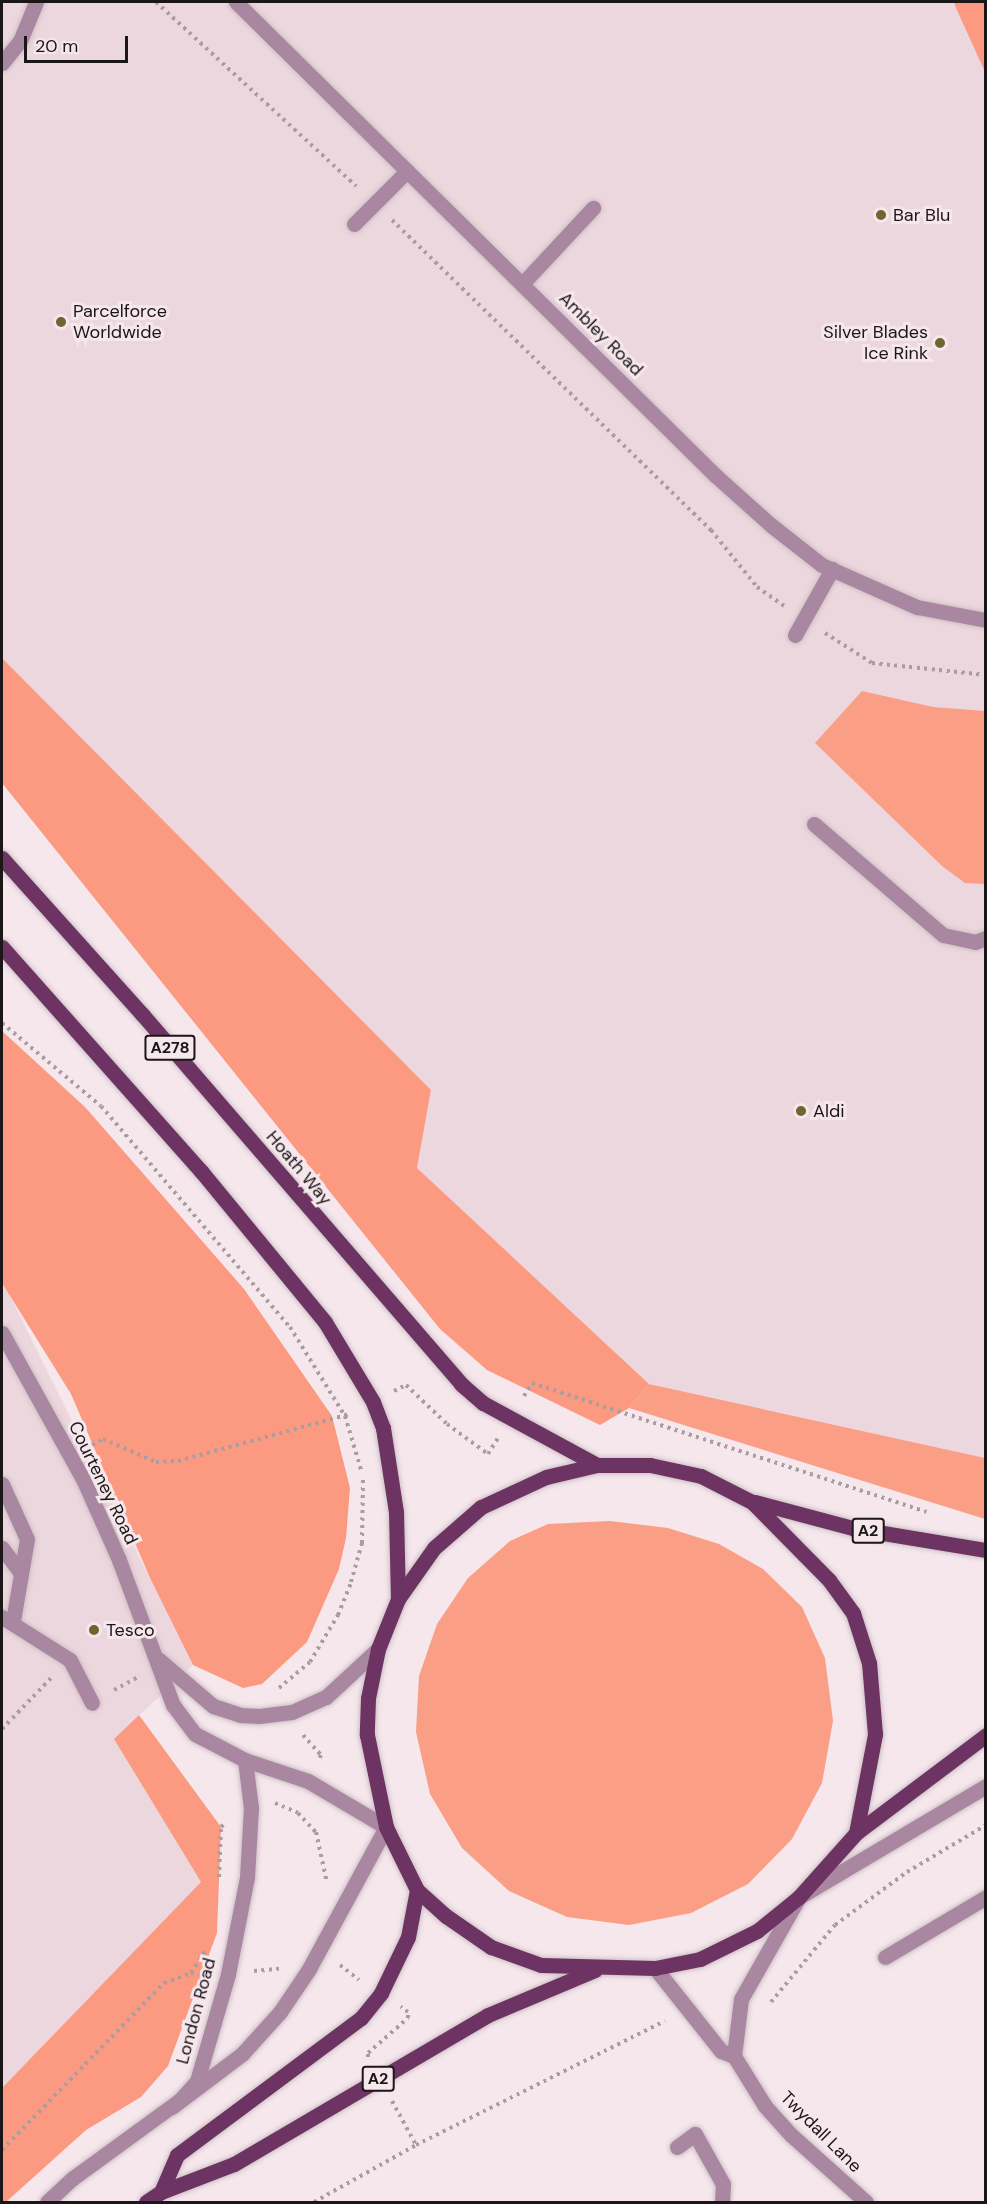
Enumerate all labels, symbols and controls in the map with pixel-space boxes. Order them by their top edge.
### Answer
scale bar [27,24,130,62]
text: 20 m [35,34,78,58]
place label: Bar Blu [893,204,950,226]
marker: Bar Blu [874,208,888,222]
street label: Ambley Road [555,288,647,380]
place label: Parcelforce Worldwide [73,301,167,344]
marker: Parcelforce Worldwide [54,315,68,329]
place label: Silver Blades Ice Rink [823,322,928,364]
marker: Silver Blades Ice Rink [933,336,947,350]
road number: A278 [143,1035,197,1061]
place label: Aldi [813,1100,845,1122]
marker: Aldi [794,1104,808,1118]
street label: Hoath Way [262,1126,336,1210]
street label: Courteney Road [64,1418,142,1548]
road number: A2 [852,1518,884,1544]
place label: Tesco [106,1619,155,1641]
marker: Tesco [87,1623,101,1637]
street label: London Road [171,1956,221,2066]
road number: A2 [362,2066,394,2092]
street label: Twydall Lane [776,2087,866,2177]

